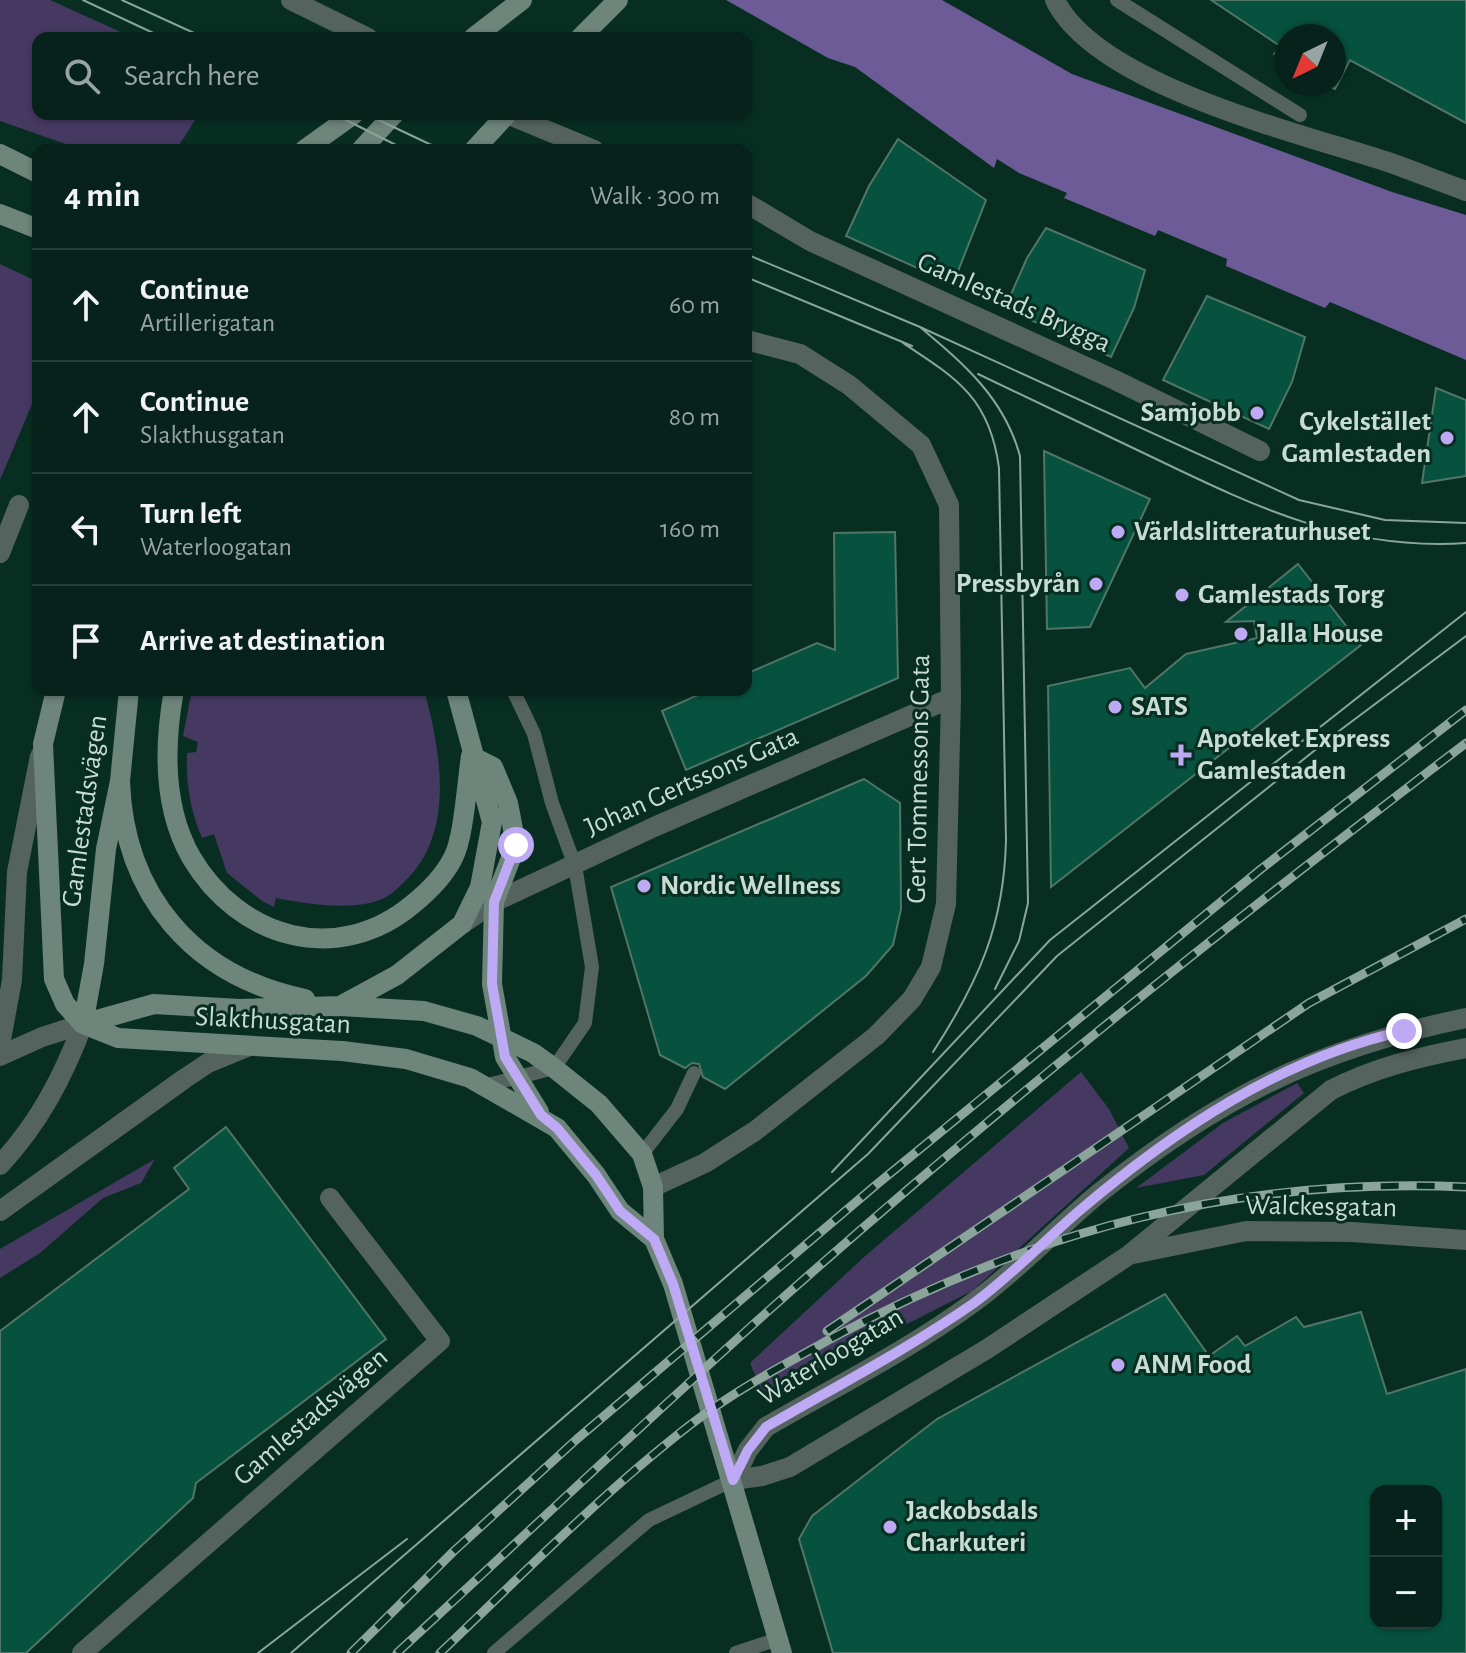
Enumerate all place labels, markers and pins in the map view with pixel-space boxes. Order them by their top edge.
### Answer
place label: Samjobb [1141,399,1241,427]
marker: Samjobb [1248,404,1266,422]
place label: Cykelstället Gamlestaden [1282,408,1432,468]
marker: Cykelstället Gamlestaden [1438,429,1456,447]
place label: Världslitteraturhuset [1134,518,1371,546]
marker: Världslitteraturhuset [1109,523,1127,541]
place label: Pressbyrån [956,570,1080,598]
marker: Pressbyrån [1087,575,1105,593]
place label: Gamlestads Torg [1198,581,1385,609]
marker: Gamlestads Torg [1173,586,1191,604]
place label: Jalla House [1257,620,1383,648]
marker: Jalla House [1232,625,1250,643]
place label: SATS [1131,693,1188,721]
marker: SATS [1106,698,1124,716]
place label: Apoteket Express Gamlestaden [1197,725,1390,785]
marker: Apoteket Express Gamlestaden [1172,746,1190,764]
place label: Nordic Wellness [660,872,841,900]
marker: Nordic Wellness [635,877,653,895]
place label: ANM Food [1134,1351,1252,1379]
marker: ANM Food [1109,1356,1127,1374]
place label: Jackobsdals Charkuteri [906,1497,1038,1557]
marker: Jackobsdals Charkuteri [881,1518,899,1536]

